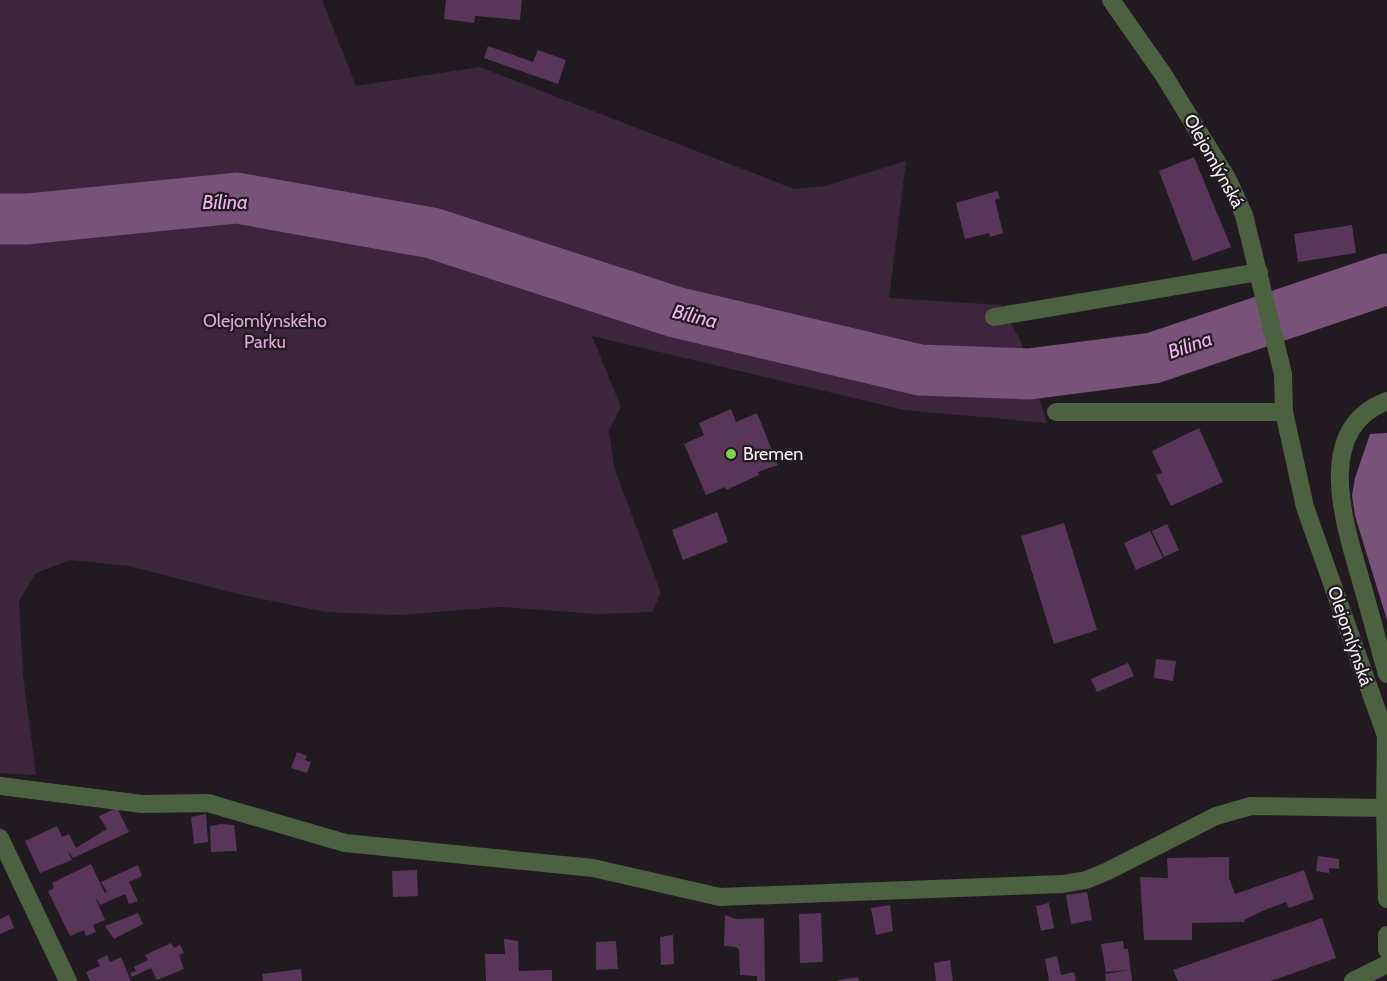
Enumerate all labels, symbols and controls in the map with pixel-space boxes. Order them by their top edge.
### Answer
street label: Olejomlýnská [1179,110,1249,212]
water label: Bílina [202,190,248,214]
water label: Bílina [670,299,720,333]
park label: Olejomlýnského Parku [203,310,327,353]
water label: Bílina [1165,326,1215,364]
place label: Bremen [743,443,803,465]
marker: Bremen [724,447,738,461]
street label: Olejomlýnská [1323,583,1377,689]

